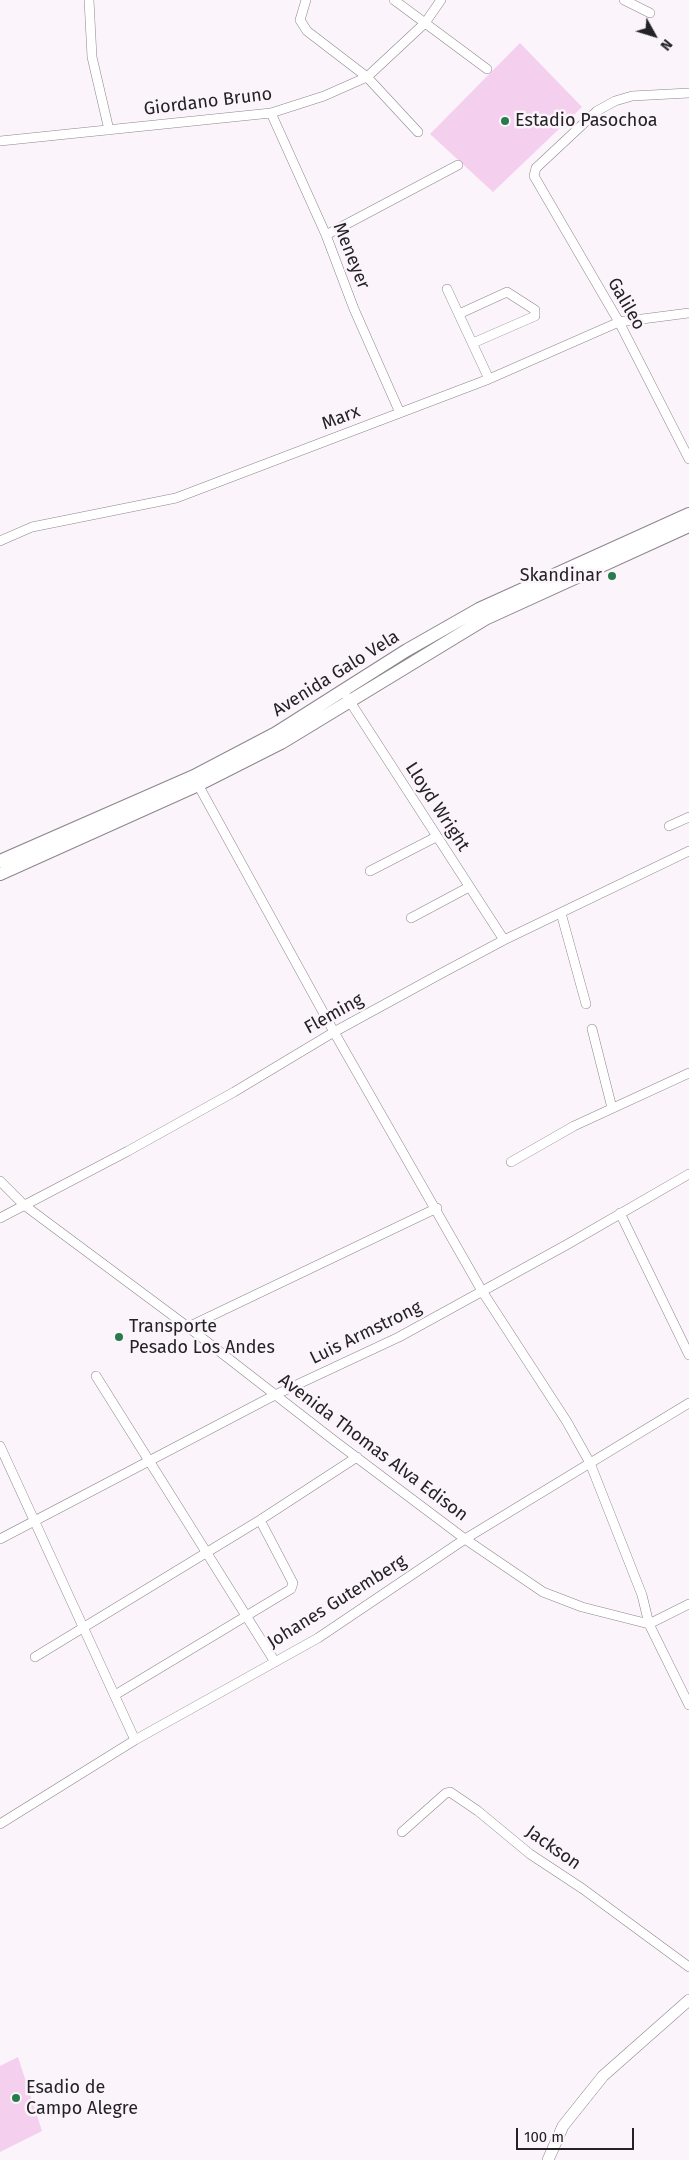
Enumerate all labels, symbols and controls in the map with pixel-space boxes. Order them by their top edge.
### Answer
north arrow [629,10,679,60]
text: N [657,36,676,54]
street label: Giordano Bruno [143,83,273,121]
place label: Estadio Pasochoa [515,110,658,132]
marker: Estadio Pasochoa [499,115,511,127]
street label: Meneyer [328,220,374,292]
street label: Galileo [602,274,650,334]
street label: Marx [319,401,363,435]
place label: Skandinar [520,565,602,587]
marker: Skandinar [606,570,618,582]
street label: Avenida Galo Vela [269,626,403,722]
street label: Lloyd Wright [400,758,474,856]
street label: Fleming [301,989,367,1039]
street label: Luis Armstrong [307,1297,425,1369]
place label: Transporte Pesado Los Andes [129,1316,275,1358]
marker: Transporte Pesado Los Andes [113,1331,125,1343]
street label: Avenida Thomas Alva Edison [274,1370,472,1526]
street label: Johanes Gutemberg [264,1551,410,1653]
street label: Jackson [521,1821,585,1875]
place label: Esadio de Campo Alegre [26,2077,138,2120]
marker: Esadio de Campo Alegre [10,2092,22,2104]
scale bar [519,2118,636,2150]
text: 100 m [524,2128,564,2146]

